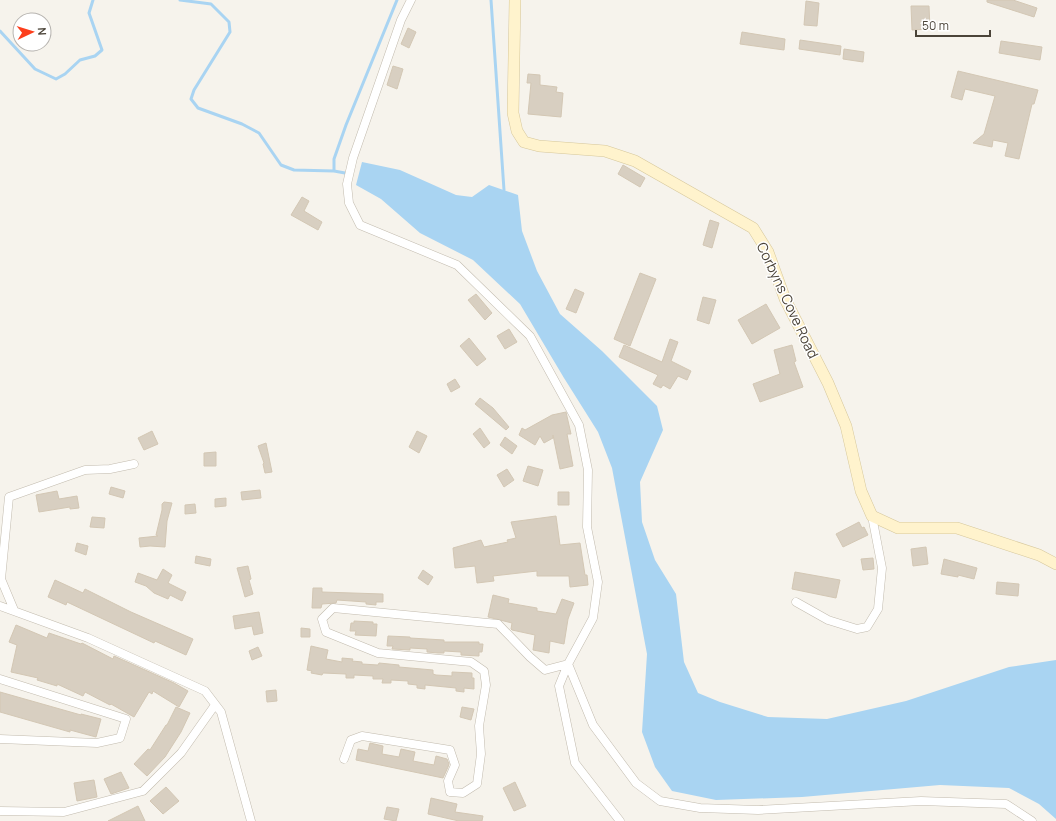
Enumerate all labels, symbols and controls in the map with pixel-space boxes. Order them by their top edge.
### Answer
north arrow [12,12,52,52]
scale bar [916,12,990,38]
text: 50 m [922,17,949,34]
text: N [35,27,50,36]
street label: Corbyns Cove Road [753,239,823,361]

